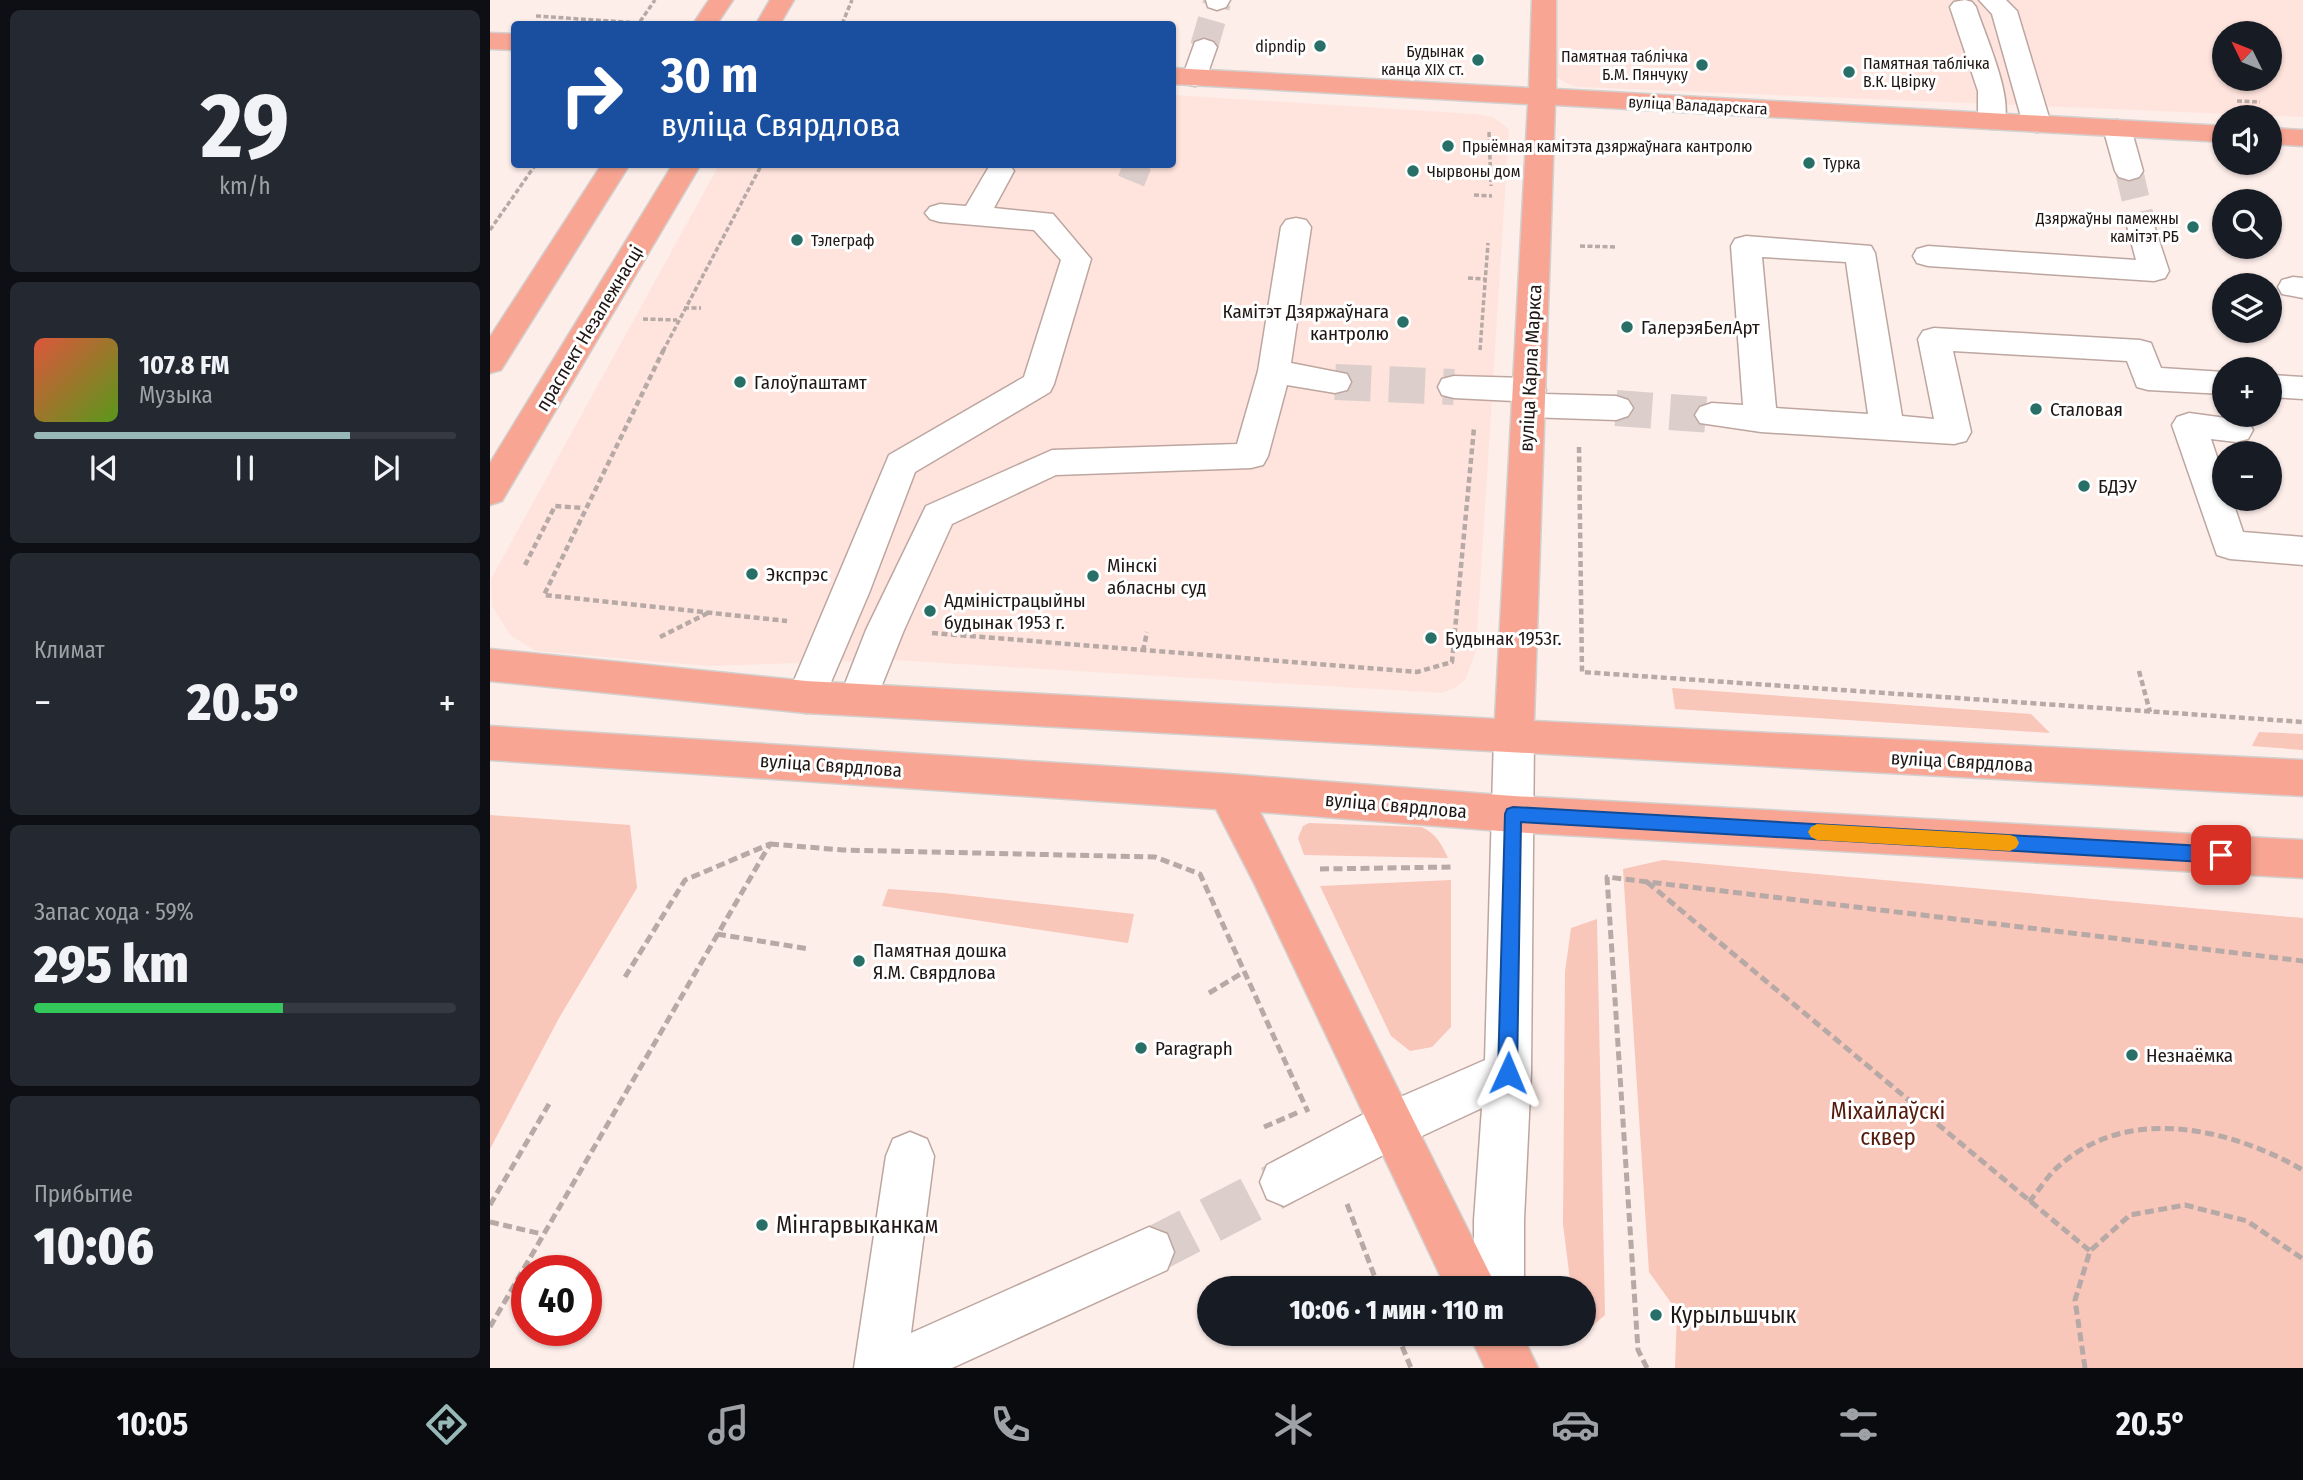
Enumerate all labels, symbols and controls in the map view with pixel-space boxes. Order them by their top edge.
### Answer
north arrow [2212,21,2282,91]
map controls [2212,21,2282,511]
place label: dipndip [1255,37,1306,56]
marker: dipndip [1312,38,1328,54]
place label: Будынак канца ХІХ ст. [1381,42,1464,79]
text: 30 m [661,46,759,105]
place label: Памятная таблічка Б.М. Пянчуку [1561,47,1689,84]
icon: right [546,49,637,140]
marker: Будынак канца ХІХ ст. [1470,52,1486,68]
place label: Памятная таблічка В.К. Цвірку [1863,54,1990,91]
marker: Памятная таблічка Б.М. Пянчуку [1694,57,1710,73]
marker: Памятная таблічка В.К. Цвірку [1841,64,1857,80]
text: 29 [201,72,289,181]
street label: вуліца Валадарскага [1628,92,1768,119]
button: sound [2212,105,2282,175]
text: вуліца Свярдлова [661,106,901,144]
place label: Прыёмная камітэта дзяржаўнага кантролю [1462,137,1752,156]
marker: Прыёмная камітэта дзяржаўнага кантролю [1440,138,1456,154]
place label: Турка [1823,154,1861,173]
marker: Турка [1801,155,1817,171]
place label: Чырвоны дом [1427,162,1520,181]
marker: Чырвоны дом [1405,163,1421,179]
text: km/h [219,172,271,200]
button: search [2212,189,2282,259]
place label: Дзяржаўны памежны камітэт РБ [2035,209,2179,246]
marker: Дзяржаўны памежны камітэт РБ [2185,219,2201,235]
place label: Тэлеграф [811,231,875,250]
marker: Тэлеграф [789,232,805,248]
street label: праспект Незалежнасці [531,241,648,415]
button: layers [2212,273,2282,343]
street label: вуліца Карла Маркса [1515,284,1546,452]
place label: Камітэт Дзяржаўнага кантролю [1222,300,1389,345]
marker: Камітэт Дзяржаўнага кантролю [1395,314,1411,330]
place label: ГалерэяБелАрт [1641,316,1760,339]
marker: ГалерэяБелАрт [1619,319,1635,335]
text: 107.8 FM [139,350,229,381]
button: + [2212,357,2282,427]
place label: Галоўпаштамт [754,371,867,394]
marker: Галоўпаштамт [732,374,748,390]
text: Музыка [139,381,213,409]
place label: Сталовая [2050,398,2123,421]
marker: Сталовая [2028,401,2044,417]
button: − [2212,441,2282,511]
icon: previous [85,449,123,487]
icon: pause [226,449,264,487]
icon: next [367,449,405,487]
place label: БДЭУ [2098,475,2138,498]
marker: БДЭУ [2076,478,2092,494]
place label: Мінскі абласны суд [1107,554,1206,599]
place label: Экспрэс [766,563,828,586]
marker: Экспрэс [744,566,760,582]
marker: Мінскі абласны суд [1085,568,1101,584]
place label: Адміністрацыйны будынак 1953 г. [944,589,1086,634]
marker: Адміністрацыйны будынак 1953 г. [922,603,938,619]
place label: Будынак 1953г. [1445,627,1561,650]
marker: Будынак 1953г. [1423,630,1439,646]
text: Климат [34,636,105,664]
text: 20.5° [187,671,303,734]
text: − [34,680,51,726]
text: + [439,680,456,726]
street label: вуліца Свярдлова [1890,746,2034,777]
street label: вуліца Свярдлова [759,749,903,782]
street label: вуліца Свярдлова [1324,788,1468,823]
pin [2191,825,2251,885]
icon: arrive [2202,836,2240,874]
text: Запас хода · 59% [34,898,194,926]
text: 295 km [34,933,189,996]
place label: Памятная дошка Я.М. Свярдлова [873,939,1007,984]
marker: Памятная дошка Я.М. Свярдлова [851,953,867,969]
position arrow [1471,1036,1545,1110]
place label: Paragraph [1155,1037,1233,1060]
marker: Paragraph [1133,1040,1149,1056]
place label: Незнаёмка [2146,1044,2233,1067]
marker: Незнаёмка [2124,1047,2140,1063]
park label: Міхайлаўскі сквер [1831,1097,1945,1151]
text: Прибытие [34,1180,133,1208]
place label: Мінгарвыканкам [776,1211,939,1239]
text: 10:06 [34,1215,154,1278]
marker: Мінгарвыканкам [754,1217,770,1233]
speed limit sign: 40 [511,1255,602,1346]
text: 10:06 · 1 мин · 110 m [1289,1295,1504,1326]
place label: Курыльшчык [1670,1301,1796,1329]
marker: Курыльшчык [1648,1307,1664,1323]
icon: directions [422,1400,471,1449]
icon: music [704,1400,753,1449]
icon: phone [986,1400,1035,1449]
icon: climate [1269,1400,1318,1449]
icon: car [1551,1400,1600,1449]
icon: filters [1834,1400,1883,1449]
text: 10:05 [117,1405,188,1443]
text: 20.5° [2116,1405,2186,1443]

